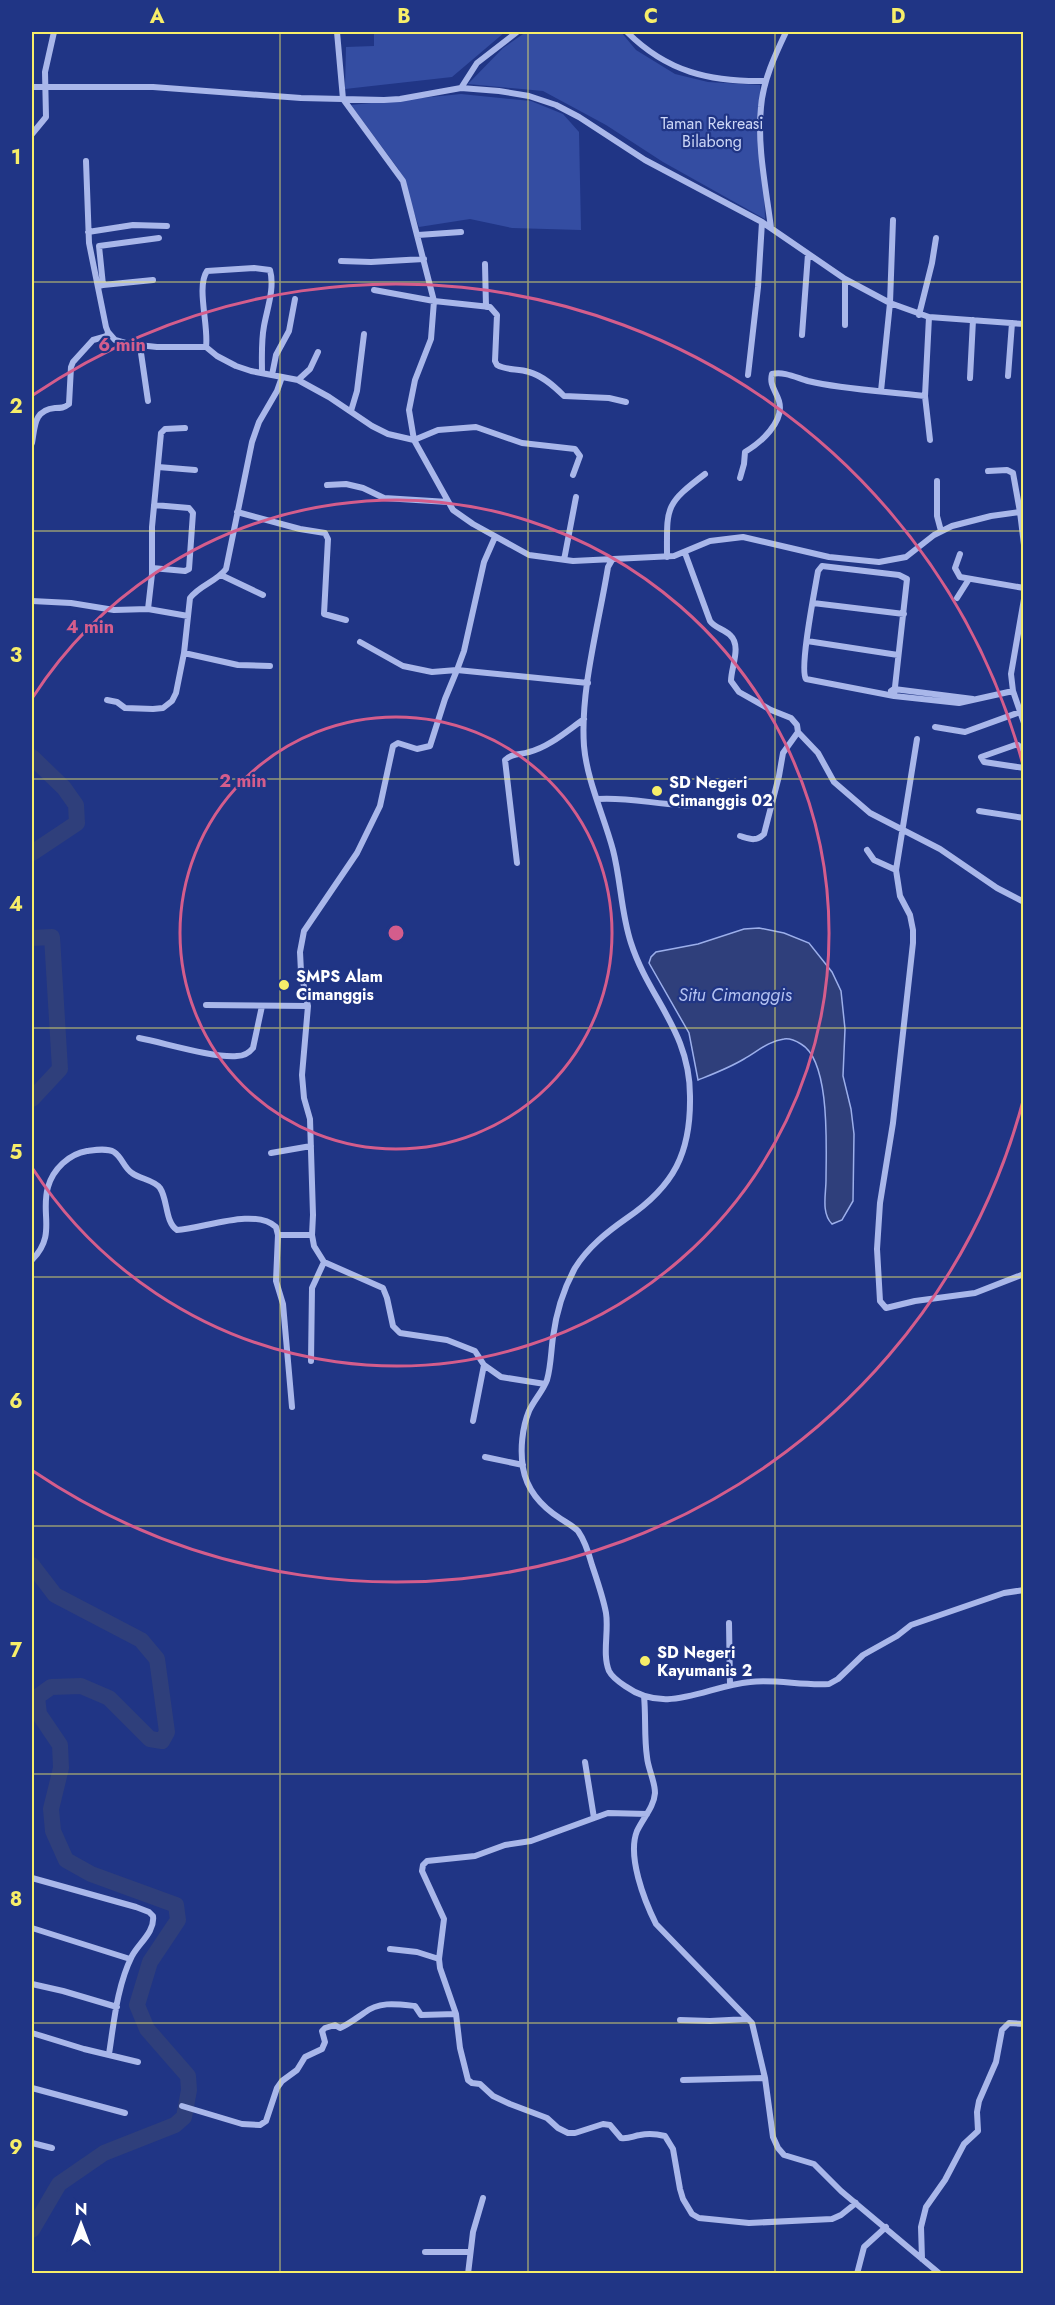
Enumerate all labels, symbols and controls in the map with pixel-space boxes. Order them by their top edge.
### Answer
text: A [149,2,165,31]
text: B [397,2,411,31]
text: C [644,2,658,31]
text: D [891,2,905,31]
park label: Taman Rekreasi Bilabong [661,112,763,153]
text: 1 [11,143,21,172]
text: 6 min [98,332,146,358]
text: 2 [9,392,23,421]
text: 4 min [66,614,114,640]
text: 3 [10,641,22,670]
text: 2 min [219,768,267,794]
place label: SD Negeri Cimanggis 02 [669,771,773,812]
marker: SD Negeri Cimanggis 02 [650,784,664,798]
text: 4 [9,890,23,919]
centre of rings [386,923,406,943]
place label: SMPS Alam Cimanggis [296,965,383,1006]
marker: SMPS Alam Cimanggis [277,978,291,992]
water label: Situ Cimanggis [678,982,793,1008]
text: 5 [10,1138,23,1167]
text: 6 [9,1387,23,1416]
text: 7 [10,1636,23,1665]
place label: SD Negeri Kayumanis 2 [657,1641,752,1682]
marker: SD Negeri Kayumanis 2 [638,1654,652,1668]
text: 8 [10,1885,22,1914]
text: 9 [9,2133,23,2162]
north arrow [51,2194,111,2254]
text: N [75,2198,87,2221]

